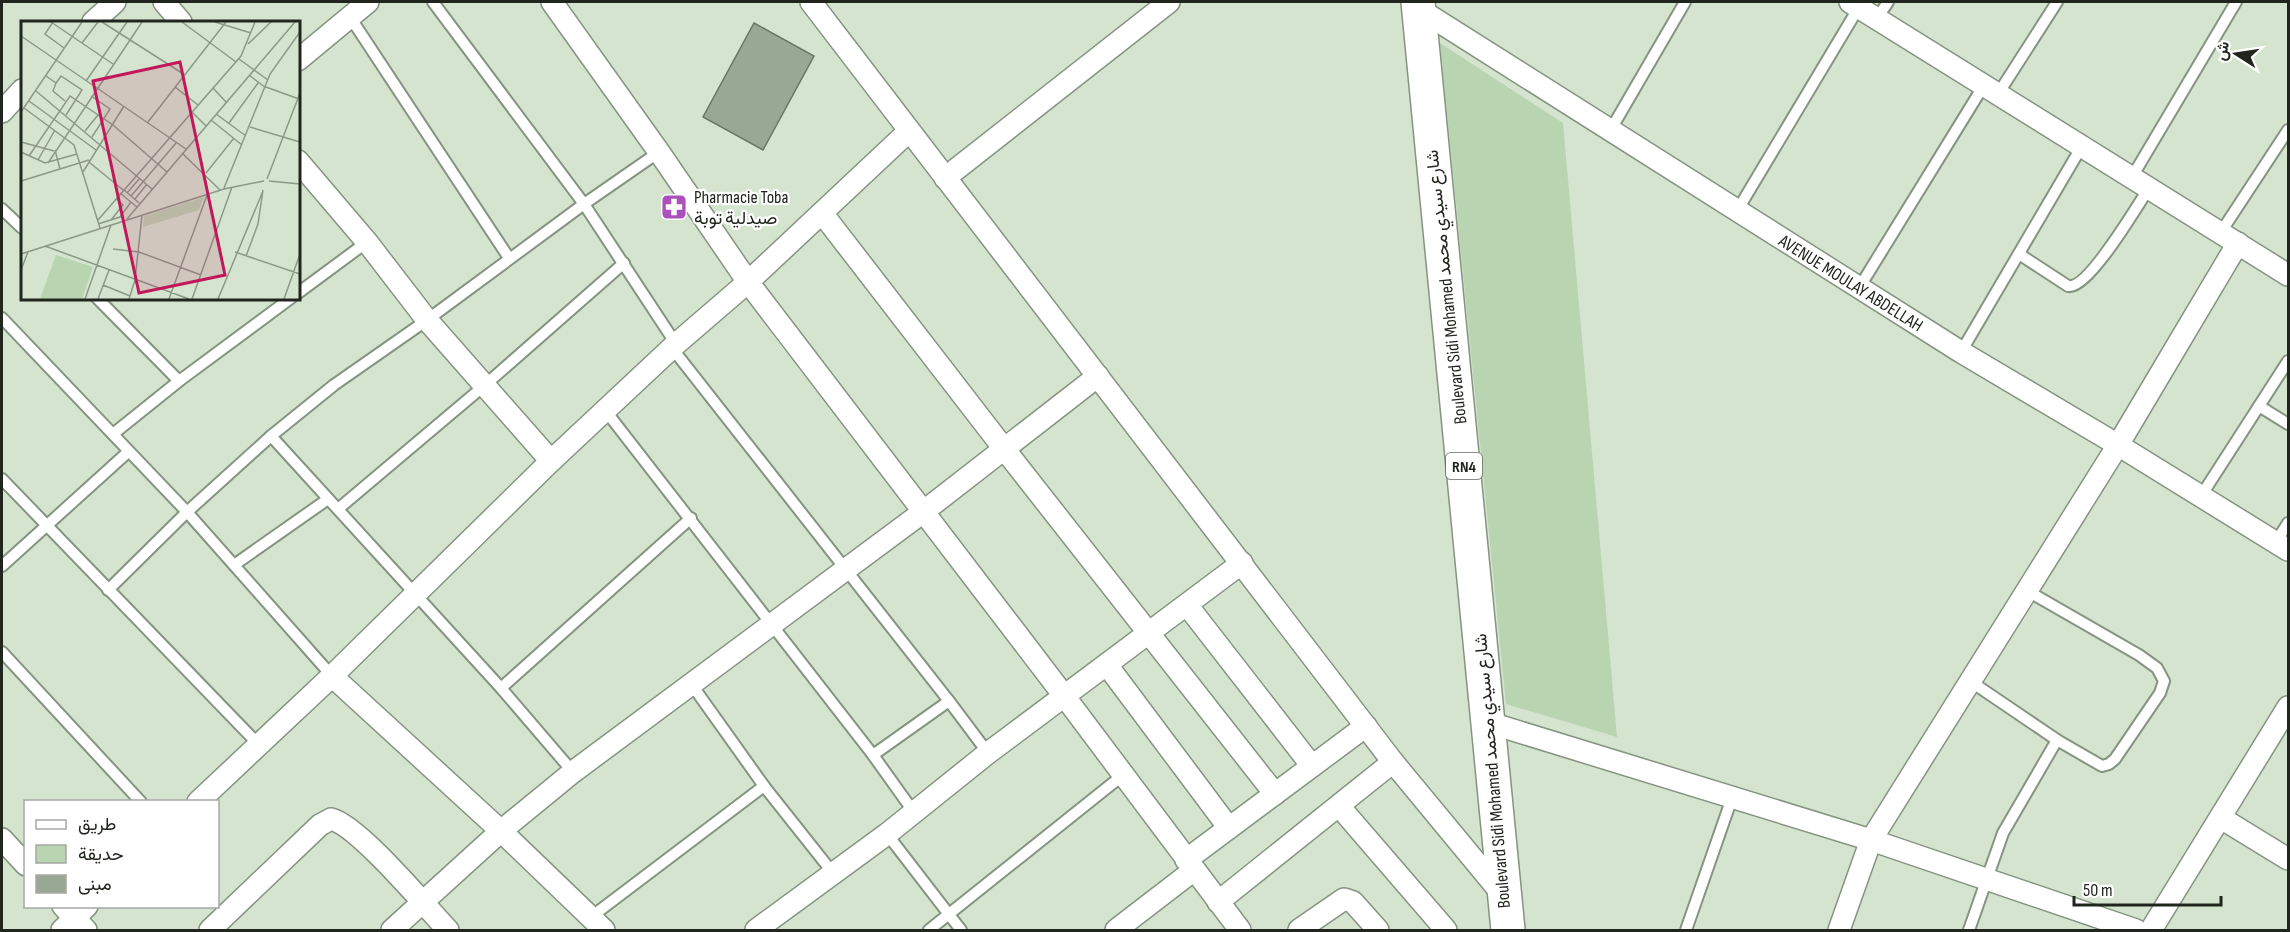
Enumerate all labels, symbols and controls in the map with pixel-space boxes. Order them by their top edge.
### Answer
inset map [21,21,300,300]
north arrow [2206,24,2266,84]
text: ش [2212,40,2234,63]
street label: Boulevard Sidi Mohamed شارع سيدي محمد [1422,148,1475,425]
place label: Pharmacie Toba صيدلية توبة [694,187,789,229]
pharmacy icon: Pharmacie Toba صيدلية توبة [659,192,689,222]
street label: AVENUE MOULAY ABDELLAH [1774,230,1927,336]
road number: RN4 [1446,453,1482,479]
street label: Boulevard Sidi Mohamed شارع سيدي محمد [1470,632,1519,909]
legend [24,800,219,908]
text: طريق [78,814,116,835]
text: حديقة [78,844,124,865]
scale bar [2074,869,2221,907]
text: مبنى [78,874,112,895]
text: 50 m [2083,880,2113,901]

